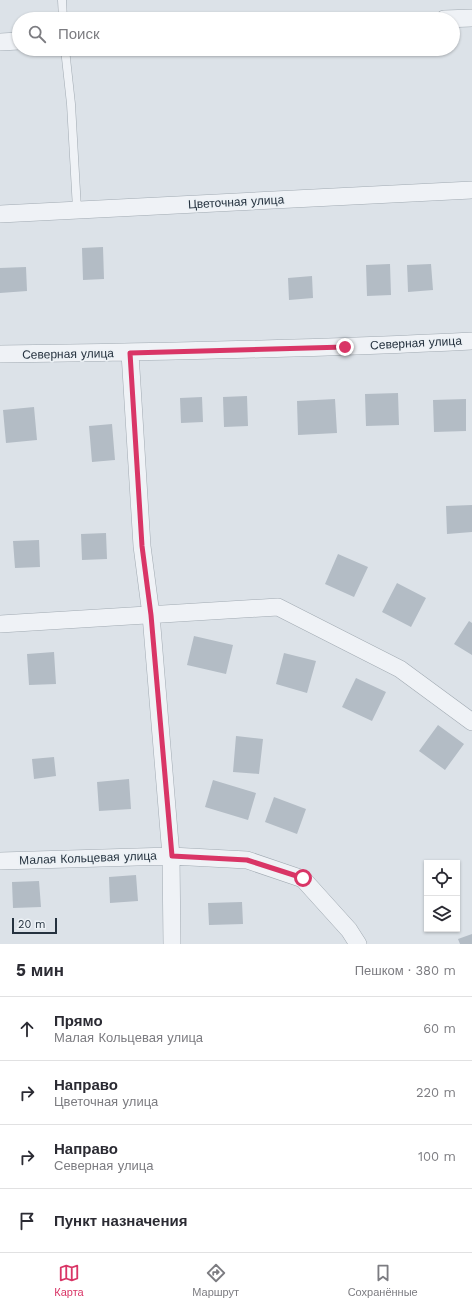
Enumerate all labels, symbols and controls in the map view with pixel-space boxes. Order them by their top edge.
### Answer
search box [12,12,460,56]
icon: search [26,23,48,45]
text: Поиск [58,25,100,43]
street label: Цветочная улица [188,192,285,212]
street label: Северная улица [370,334,463,352]
route end [336,338,354,356]
street label: Северная улица [22,346,114,362]
street label: Малая Кольцевая улица [19,849,157,867]
map controls [424,860,460,932]
button: locate [424,860,460,896]
route start [294,869,312,887]
button: layers [424,896,460,932]
scale bar [12,916,57,935]
text: 20 m [18,918,46,931]
text: 5 мин [16,960,64,980]
text: Пешком · 380 m [355,963,456,978]
text: Прямо [54,1012,103,1030]
icon: ahead [16,1018,38,1040]
text: 60 m [423,1021,456,1036]
text: Малая Кольцевая улица [54,1030,203,1045]
text: Направо [54,1076,118,1094]
icon: right [16,1082,38,1104]
text: 220 m [416,1085,456,1100]
text: Цветочная улица [54,1094,158,1109]
text: Направо [54,1140,118,1158]
icon: right [16,1146,38,1168]
text: 100 m [418,1149,456,1164]
text: Северная улица [54,1158,153,1173]
icon: arrive [16,1210,38,1232]
text: Пункт назначения [54,1212,187,1230]
tab: Карта [54,1262,84,1299]
tab: Маршрут [192,1262,239,1299]
tab: Сохранённые [348,1262,418,1299]

